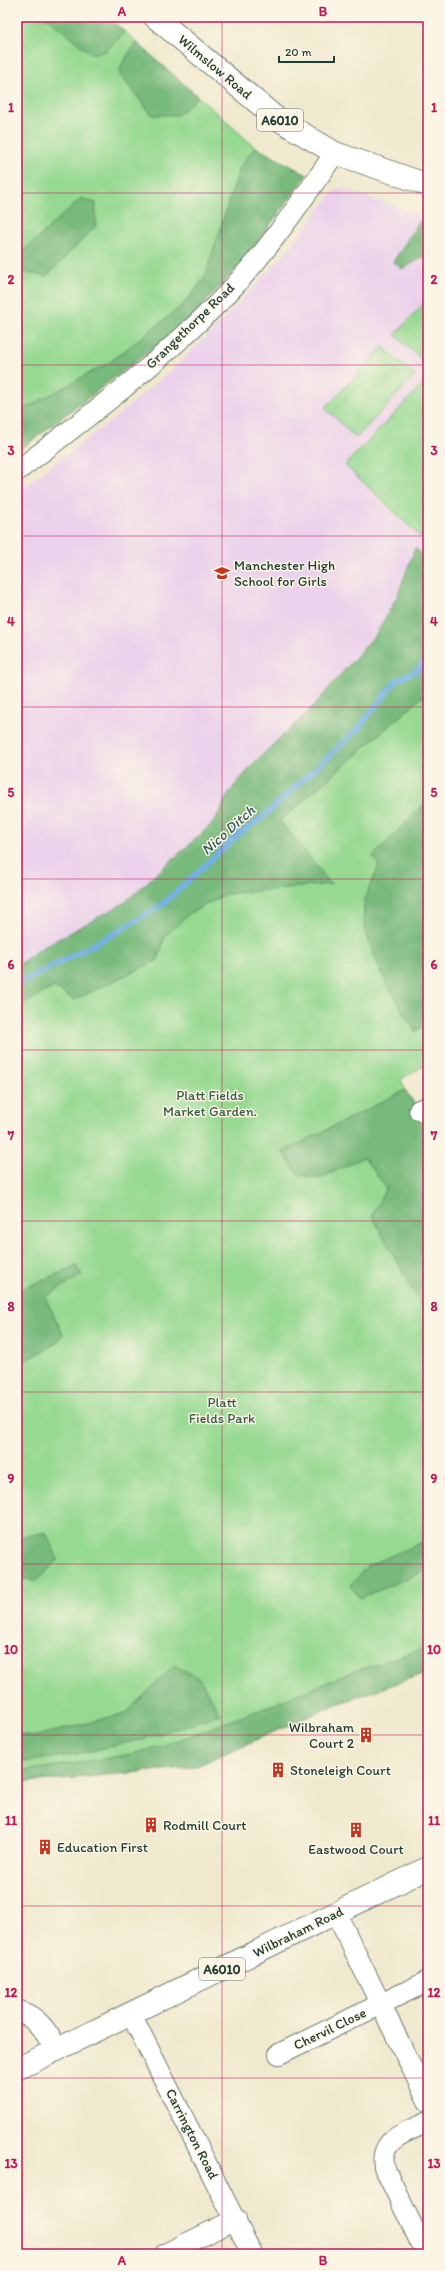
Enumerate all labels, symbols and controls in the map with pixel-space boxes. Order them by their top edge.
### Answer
text: A [117,4,127,19]
text: B [319,4,328,19]
street label: Wilmslow Road [175,31,256,103]
scale bar [279,38,334,64]
text: 20 m [285,45,312,59]
text: 1 [8,100,14,115]
text: 1 [431,100,437,115]
road number: A6010 [257,109,303,131]
text: 2 [8,272,15,287]
text: 2 [431,272,438,287]
street label: Grangethorpe Road [142,279,238,373]
text: 3 [7,443,15,458]
text: 3 [430,443,438,458]
place label: Manchester High School for Girls [234,557,335,590]
school or university icon: Manchester High School for Girls [213,564,231,582]
text: 4 [7,614,15,629]
text: 4 [430,614,438,629]
text: 5 [8,785,15,800]
text: 5 [431,785,438,800]
water label: Nico Ditch [197,801,259,859]
text: 6 [8,957,15,972]
text: 6 [431,957,438,972]
park label: Platt Fields Market Garden. [163,1087,257,1120]
text: 7 [7,1128,15,1143]
text: 7 [430,1128,438,1143]
text: 8 [7,1299,15,1314]
text: 8 [430,1299,438,1314]
park label: Platt Fields Park [189,1394,255,1427]
text: 9 [8,1471,15,1486]
text: 9 [431,1471,438,1486]
text: 10 [4,1642,18,1657]
text: 10 [427,1642,441,1657]
place label: Wilbraham Court 2 [289,1719,355,1752]
building icon: Wilbraham Court 2 [357,1726,375,1744]
building icon: Stoneleigh Court [269,1761,287,1779]
place label: Stoneleigh Court [290,1762,391,1779]
text: 11 [5,1813,17,1828]
text: 11 [428,1813,440,1828]
building icon: Rodmill Court [142,1816,160,1834]
place label: Rodmill Court [163,1817,247,1834]
building icon: Eastwood Court [347,1821,365,1839]
building icon: Education First [36,1838,54,1856]
place label: Education First [57,1839,148,1856]
place label: Eastwood Court [308,1841,404,1858]
street label: Wilbraham Road [250,1903,346,1961]
road number: A6010 [199,1958,245,1980]
text: 12 [5,1985,18,2000]
text: 12 [428,1985,441,2000]
street label: Chervil Close [291,2004,369,2054]
street label: Carrington Road [162,2086,222,2182]
text: 13 [4,2156,18,2171]
text: 13 [427,2156,441,2171]
text: A [117,2253,127,2268]
text: B [319,2253,328,2268]

